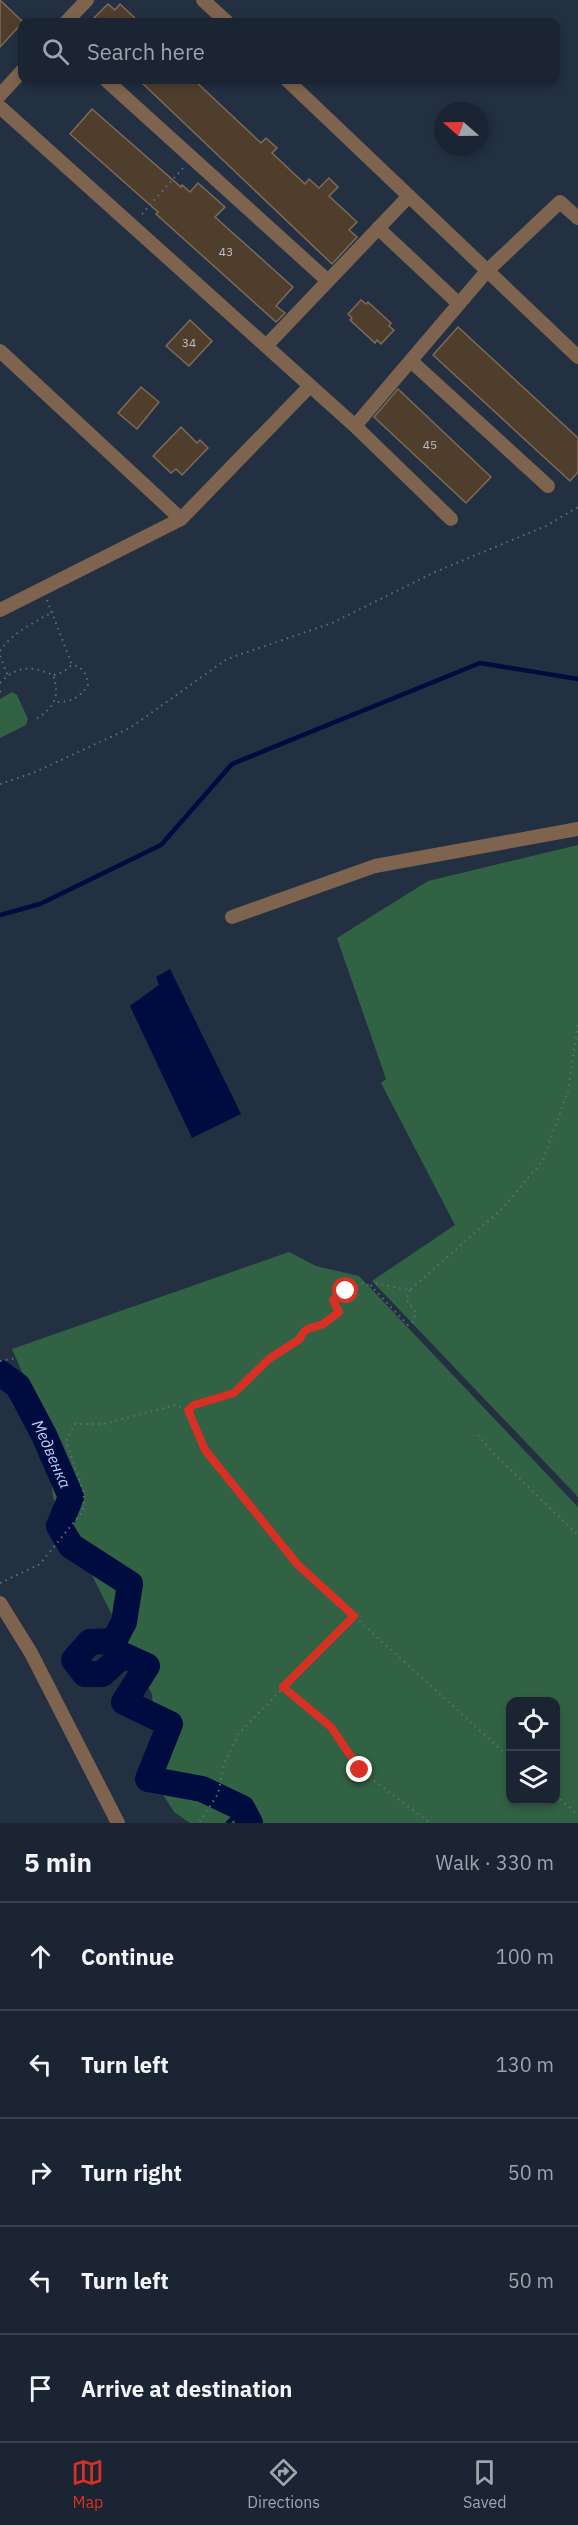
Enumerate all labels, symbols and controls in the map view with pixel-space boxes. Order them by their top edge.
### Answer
search box [18,18,560,84]
icon: search [39,35,72,68]
text: Search here [87,37,205,66]
north arrow [434,102,488,156]
house number: 43 [219,244,233,259]
house number: 34 [182,335,196,350]
house number: 45 [423,437,437,452]
route start [332,1277,358,1303]
water label: Медвенка [28,1416,76,1491]
map controls [506,1697,560,1805]
button: locate [506,1697,560,1751]
button: layers [506,1751,560,1805]
route end [346,1756,372,1782]
text: 5 min [24,1845,92,1879]
text: Walk · 330 m [436,1849,554,1876]
icon: ahead [24,1940,57,1973]
text: Continue [81,1942,174,1971]
text: 100 m [496,1943,554,1970]
icon: left [24,2048,57,2081]
text: Turn left [81,2050,169,2079]
text: 130 m [496,2051,554,2078]
icon: right [24,2156,57,2189]
text: Turn right [81,2158,182,2187]
text: 50 m [508,2159,554,2186]
icon: left [24,2264,57,2297]
text: Turn left [81,2266,169,2295]
text: 50 m [508,2267,554,2294]
icon: arrive [24,2372,57,2405]
text: Arrive at destination [81,2374,292,2403]
tab: Map [71,2456,104,2512]
tab: Directions [247,2456,320,2512]
tab: Saved [463,2456,507,2512]

